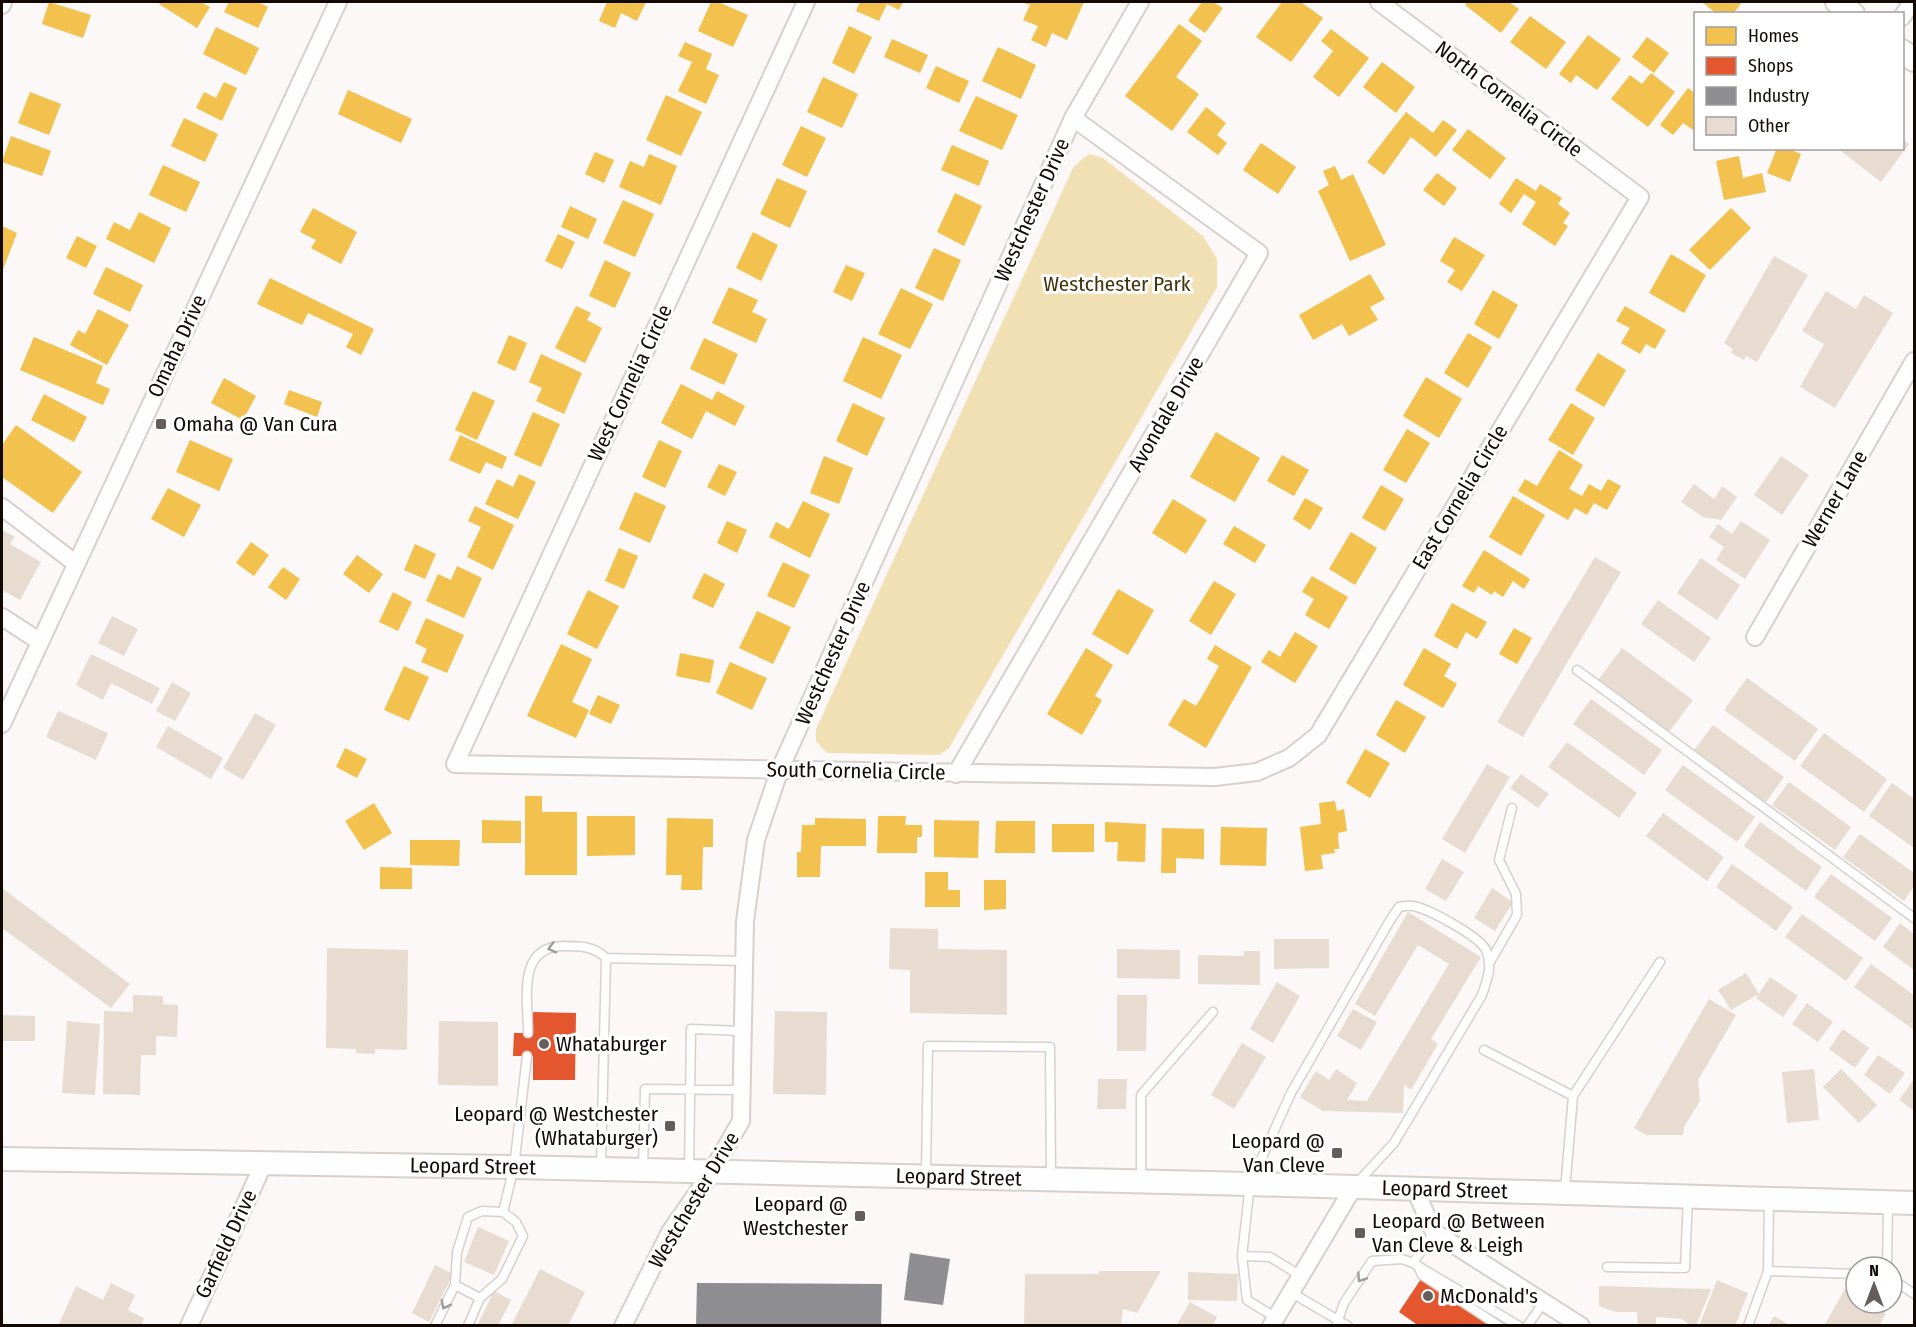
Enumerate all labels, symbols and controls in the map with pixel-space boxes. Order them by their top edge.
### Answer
legend [1694,12,1904,150]
text: Homes [1748,25,1799,47]
street label: North Cornelia Circle [1430,35,1588,163]
text: Shops [1748,55,1793,77]
text: Industry [1748,85,1809,107]
text: Other [1748,115,1791,137]
street label: Westchester Drive [989,134,1075,286]
park label: Westchester Park [1043,271,1191,297]
street label: Omaha Drive [142,290,212,402]
street label: West Cornelia Circle [582,300,678,466]
street label: Avondale Drive [1122,352,1210,476]
place label: Omaha @ Van Cura [173,411,338,437]
marker: Omaha @ Van Cura [154,417,168,431]
street label: East Cornelia Circle [1407,420,1513,574]
street label: Werner Lane [1797,446,1873,552]
street label: Westchester Drive [790,577,876,729]
street label: South Cornelia Circle [766,756,946,786]
one-way arrow [547,941,557,954]
place label: Whataburger [556,1031,667,1057]
marker: Whataburger [537,1037,551,1051]
place label: Leopard @ Westchester (Whataburger) [454,1101,659,1151]
marker: Leopard @ Westchester (Whataburger) [663,1119,677,1133]
street label: Westchester Drive [643,1127,745,1273]
place label: Leopard @ Van Cleve [1231,1128,1325,1178]
marker: Leopard @ Van Cleve [1330,1146,1344,1160]
street label: Leopard Street [410,1152,536,1181]
street label: Leopard Street [895,1163,1022,1192]
street label: Leopard Street [1381,1175,1508,1204]
street label: Garfield Drive [189,1185,263,1303]
place label: Leopard @ Westchester [743,1191,849,1241]
place label: Leopard @ Between Van Cleve & Leigh [1372,1208,1545,1258]
marker: Leopard @ Westchester [853,1209,867,1223]
marker: Leopard @ Between Van Cleve & Leigh [1353,1226,1367,1240]
north arrow [1844,1255,1904,1315]
text: N [1869,1261,1879,1280]
one-way arrow [1357,1272,1369,1282]
place label: McDonald's [1440,1283,1538,1309]
marker: McDonald's [1421,1289,1435,1303]
one-way arrow [441,1299,452,1310]

